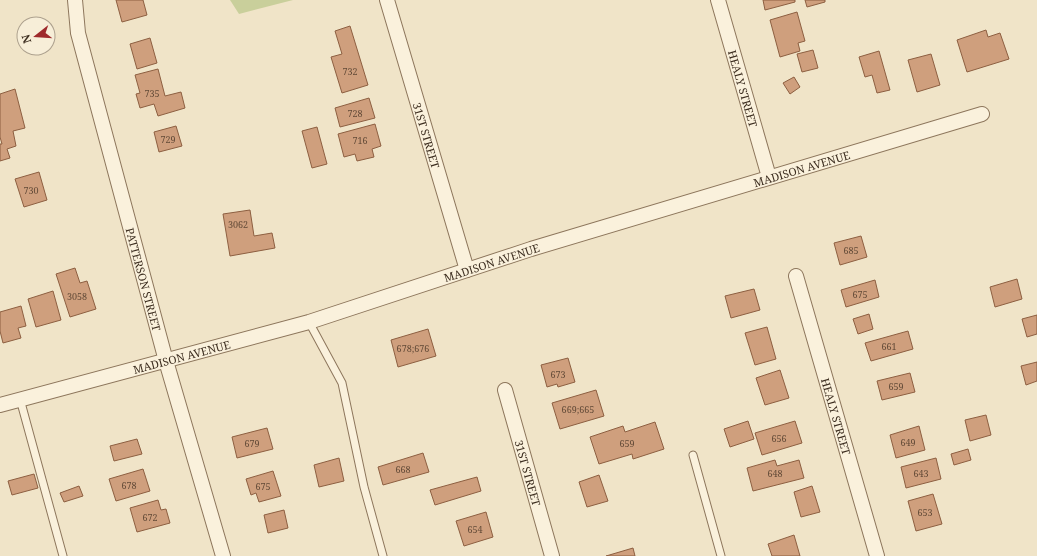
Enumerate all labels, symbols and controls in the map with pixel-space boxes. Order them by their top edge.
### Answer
north arrow [16,16,56,56]
text: N [17,32,34,45]
street label: HEALY STREET [725,48,762,129]
house number: 732 [342,65,358,78]
house number: 735 [144,87,160,100]
street label: 31ST STREET [410,101,444,170]
house number: 728 [347,107,363,120]
house number: 729 [160,133,176,146]
house number: 716 [352,134,368,147]
street label: MADISON AVENUE [751,146,852,190]
house number: 730 [23,184,39,197]
house number: 3062 [228,218,248,231]
street label: PATTERSON STREET [123,226,165,333]
street label: MADISON AVENUE [442,239,541,285]
house number: 685 [843,244,859,257]
house number: 675 [852,288,868,301]
house number: 3058 [67,290,87,303]
street label: MADISON AVENUE [131,336,232,376]
house number: 661 [881,340,897,353]
house number: 678;676 [397,342,429,355]
house number: 673 [550,368,566,381]
street label: HEALY STREET [818,376,855,457]
house number: 659 [888,380,904,393]
house number: 669;665 [562,403,594,416]
house number: 656 [771,432,787,445]
house number: 649 [900,436,916,449]
house number: 679 [244,437,260,450]
house number: 659 [619,437,635,450]
street label: 31ST STREET [512,438,545,508]
house number: 668 [395,463,411,476]
house number: 648 [767,467,783,480]
house number: 643 [913,467,929,480]
house number: 678 [121,479,137,492]
house number: 675 [255,480,271,493]
house number: 653 [917,506,933,519]
house number: 672 [142,511,158,524]
house number: 654 [467,523,483,536]

